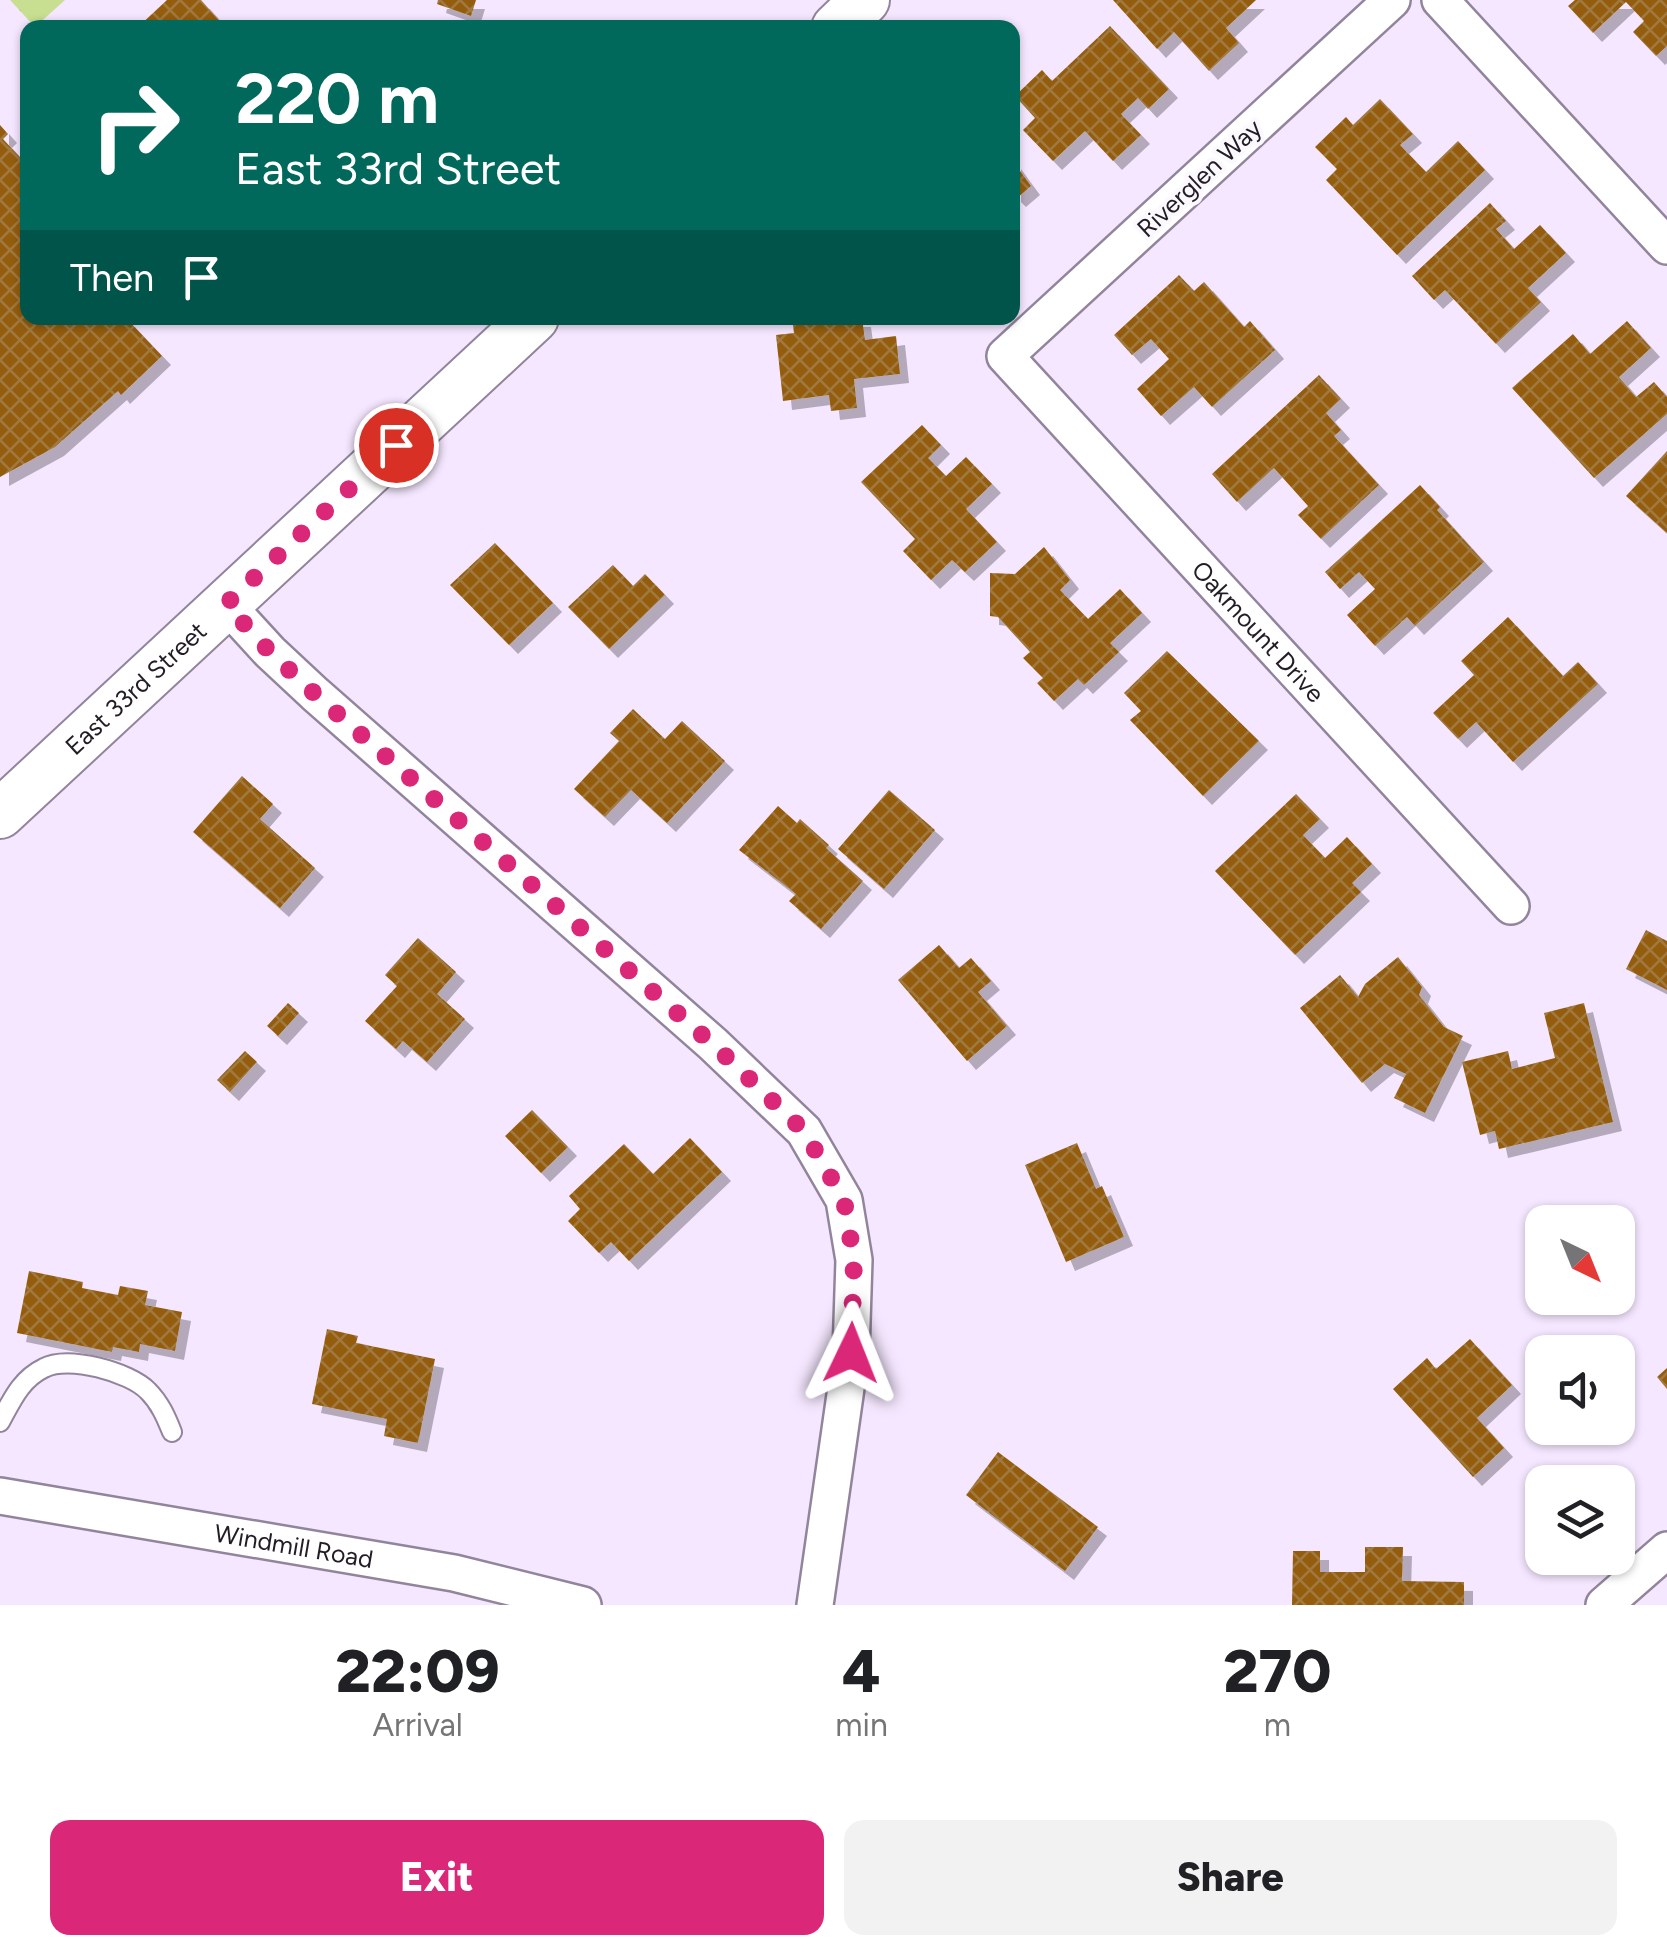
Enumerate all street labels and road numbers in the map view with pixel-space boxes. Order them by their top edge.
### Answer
street label: Riverglen Way [1131,113,1267,243]
street label: Oakmount Drive [1186,554,1331,708]
street label: East 33rd Street [59,615,212,761]
street label: Windmill Road [212,1518,375,1574]

